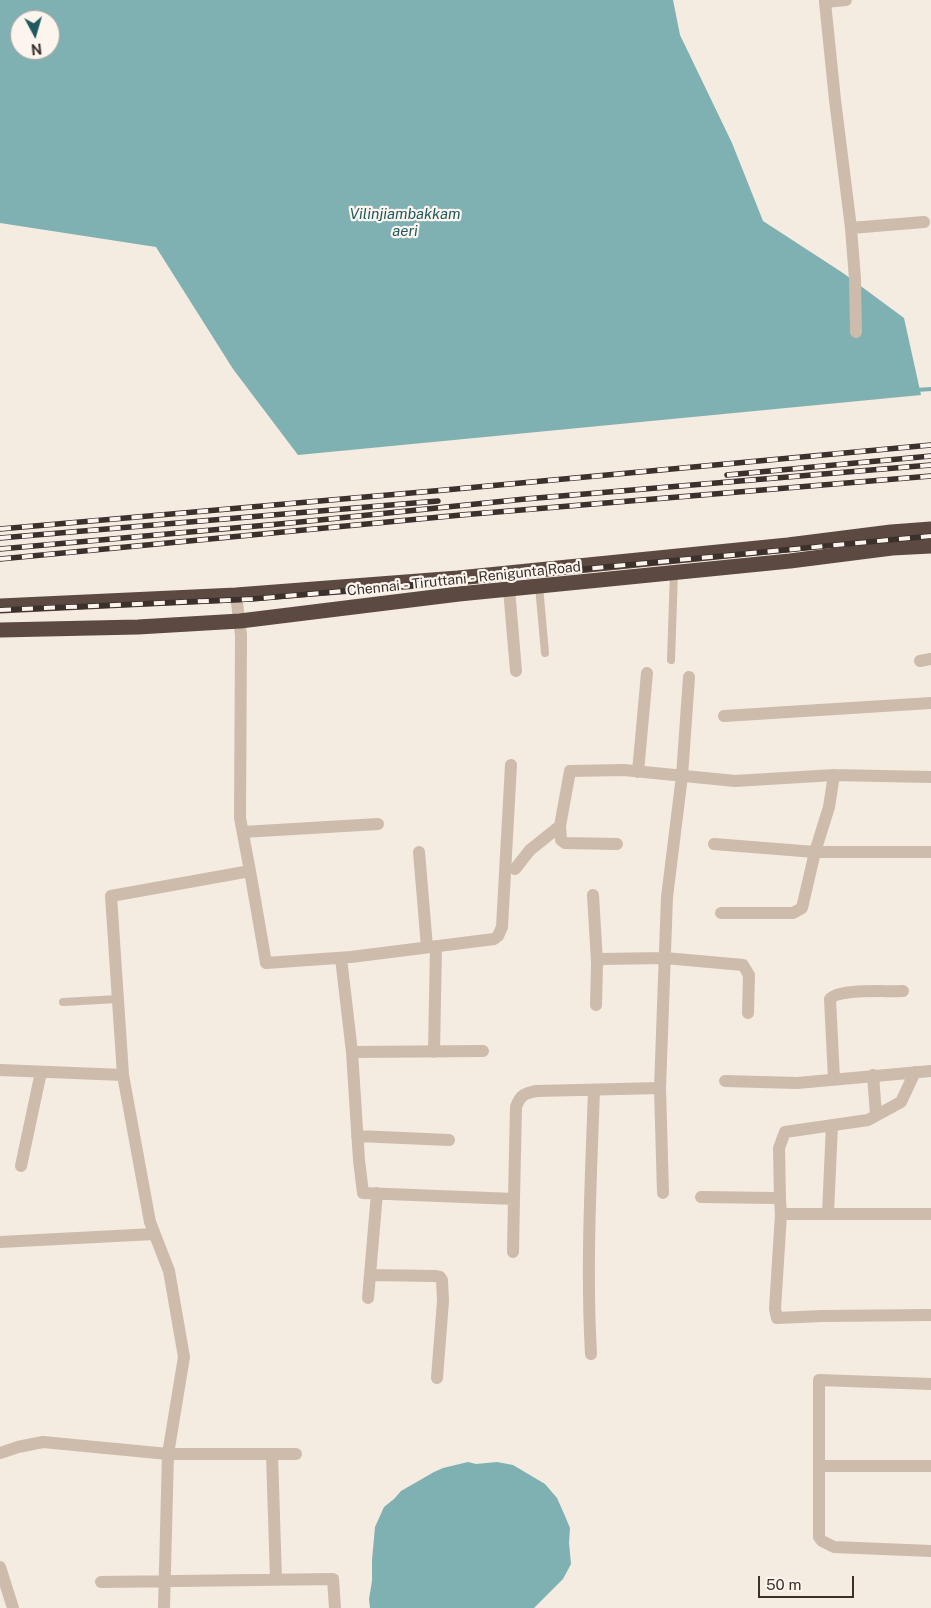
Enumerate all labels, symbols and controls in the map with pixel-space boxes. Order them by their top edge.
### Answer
north arrow [10,10,60,60]
text: N [30,40,43,57]
water label: Vilinjiambakkam aeri [350,205,460,240]
street label: Chennai - Tiruttani - Renigunta Road [346,558,582,600]
scale bar [761,1566,857,1598]
text: 50 m [766,1576,801,1593]

